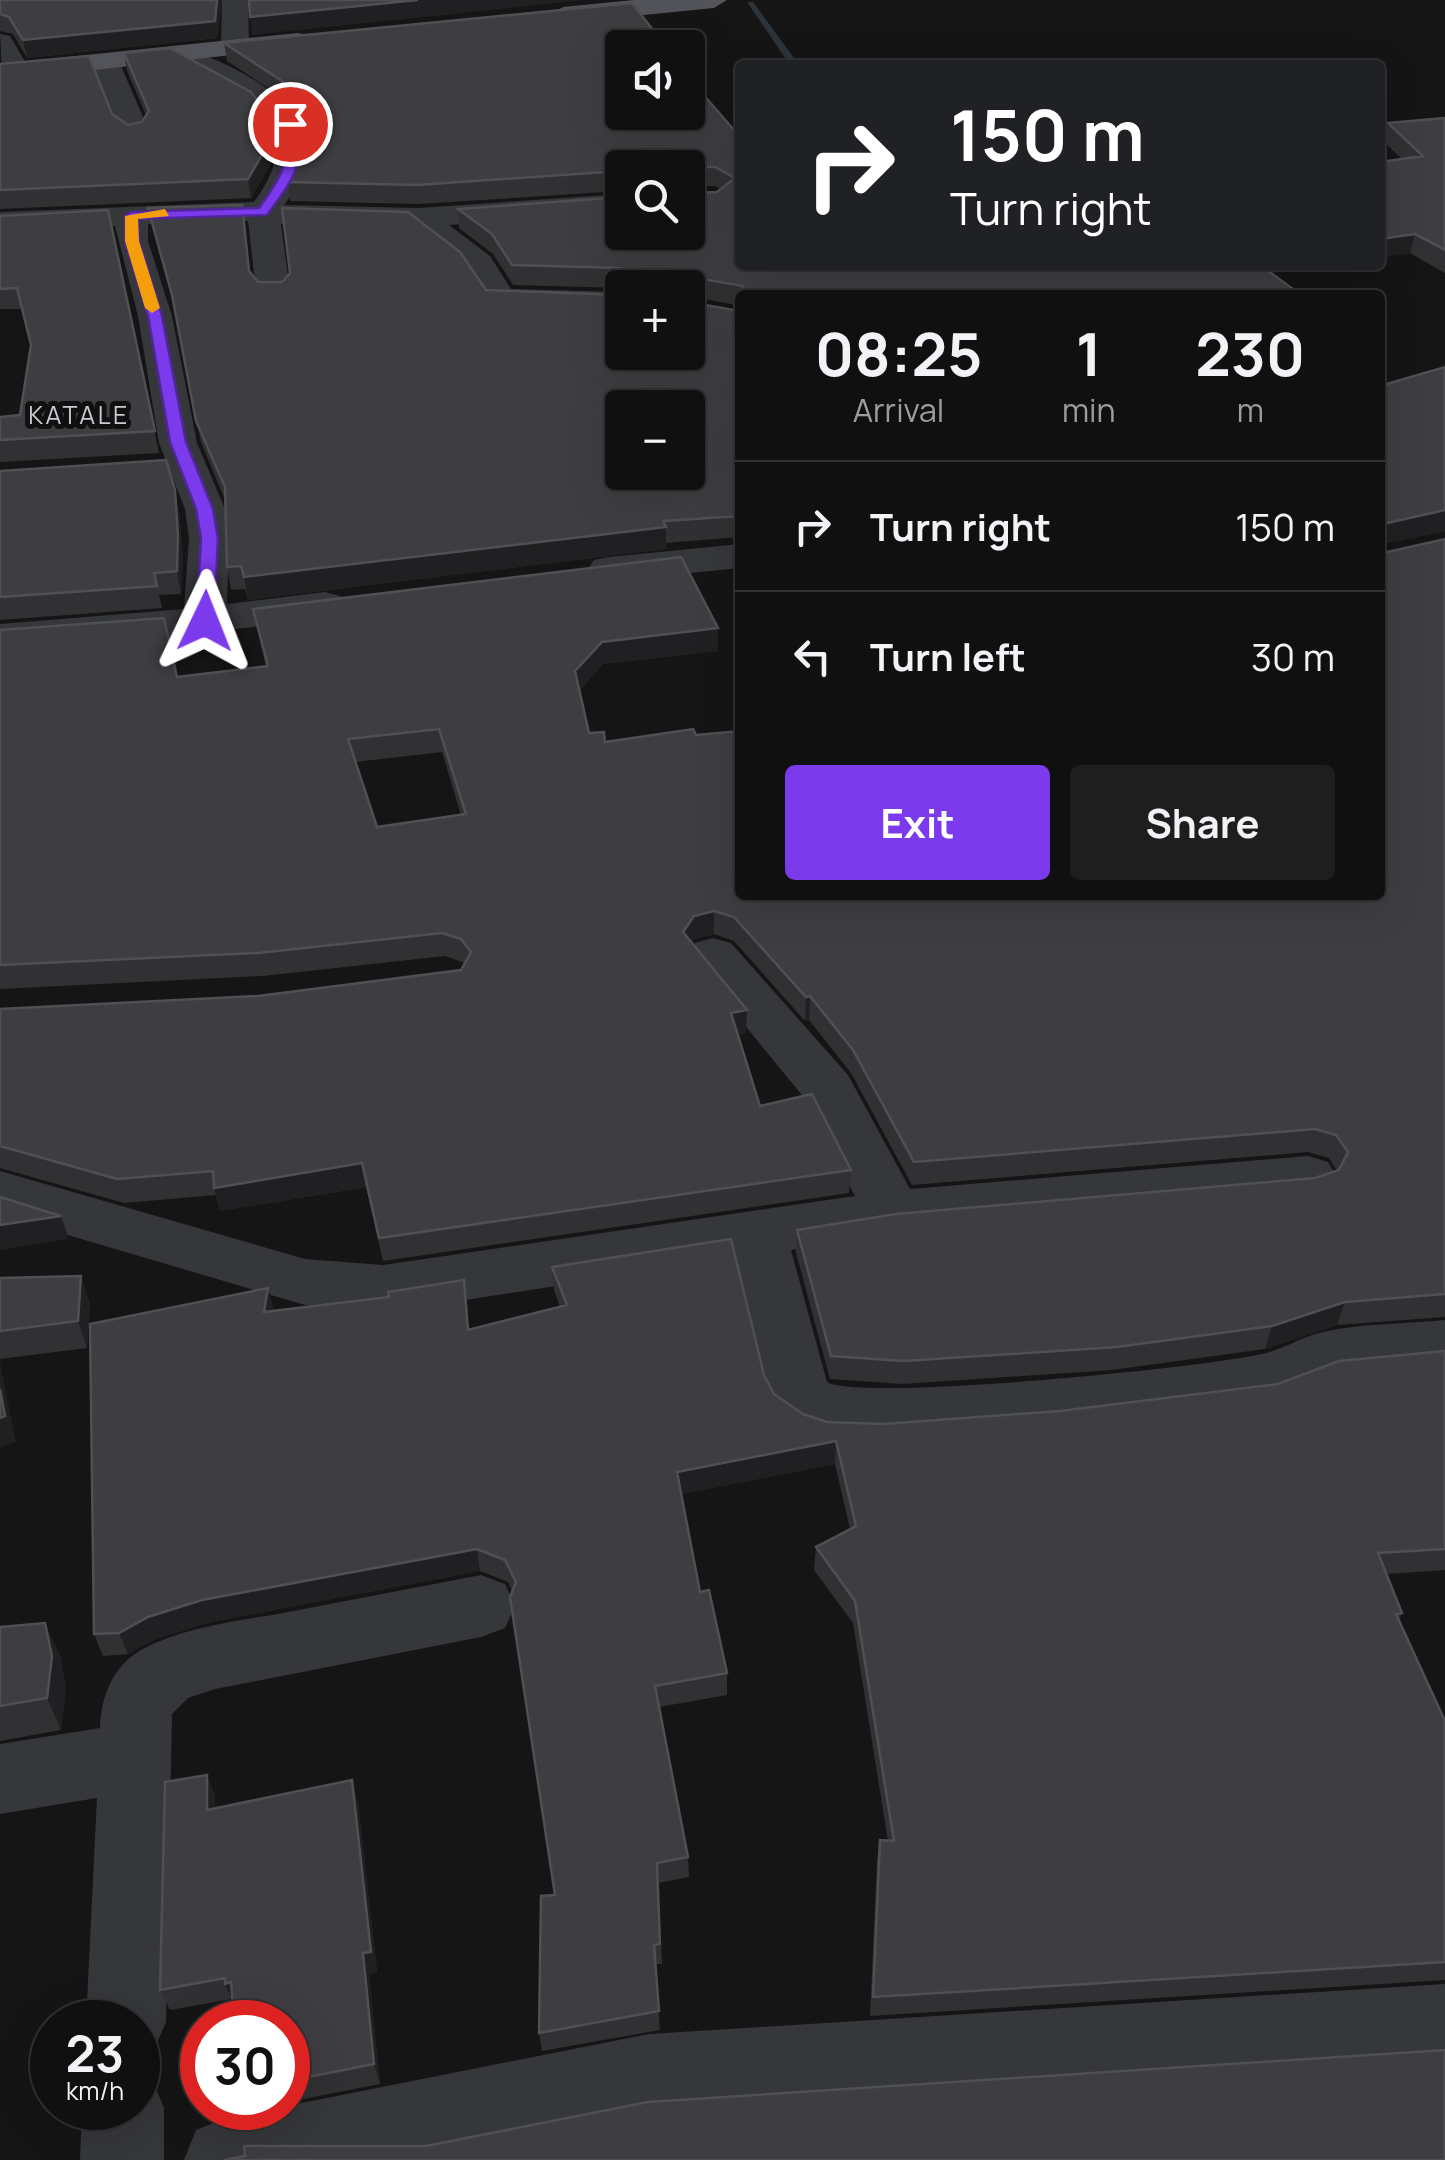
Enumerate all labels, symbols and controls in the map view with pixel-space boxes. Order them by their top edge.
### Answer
map controls [605,30,705,490]
button: sound [605,30,705,130]
pin [248,82,333,167]
text: 150 m [950,86,1145,182]
icon: arrive [263,97,318,152]
icon: right [785,100,915,230]
button: search [605,150,705,250]
text: Turn right [950,177,1151,239]
button: + [605,270,705,370]
text: 08:25 [815,312,982,394]
text: 1 [1076,312,1102,394]
text: 230 [1195,312,1305,394]
text: Arrival [853,388,944,432]
text: min [1062,388,1116,432]
text: m [1237,388,1264,432]
button: − [605,390,705,490]
district label: KATALE [28,397,130,432]
icon: right [785,499,840,554]
text: Turn right [870,500,1051,552]
text: 150 m [1235,500,1335,552]
position arrow [153,569,257,673]
icon: left [785,629,840,684]
text: Turn left [870,630,1026,682]
text: 30 m [1251,630,1335,682]
button: Exit [785,765,1050,880]
button: Share [1070,765,1335,880]
speed limit sign: 30 [180,2000,310,2130]
text: 23 [66,2019,124,2087]
text: km/h [66,2073,124,2108]

